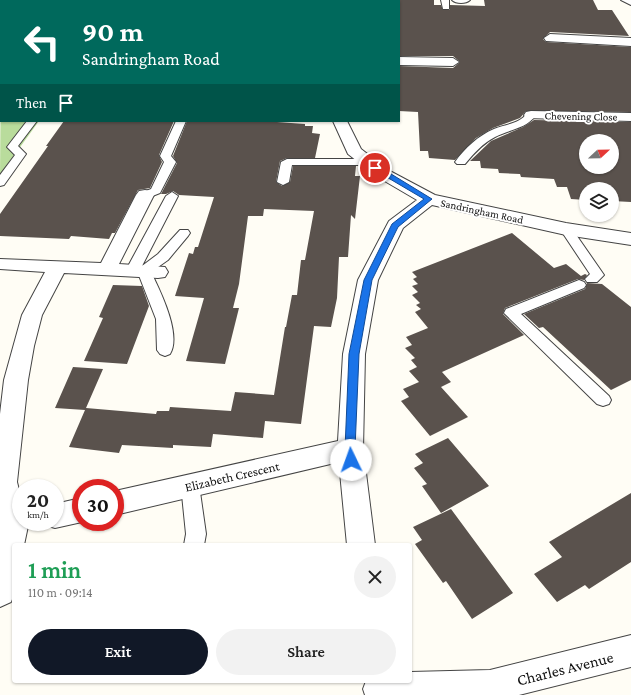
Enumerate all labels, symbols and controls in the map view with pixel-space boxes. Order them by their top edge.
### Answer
icon: left [16,16,68,68]
text: 90 m [82,16,143,47]
text: Sandringham Road [82,49,220,69]
icon: arrive [55,92,77,114]
text: Then [16,95,47,111]
street label: Chevening Close [544,109,618,124]
north arrow [579,134,619,174]
map controls [579,134,619,222]
pin [358,151,392,185]
icon: arrive [364,157,386,179]
button: layers [579,182,619,222]
street label: Sandringham Road [439,196,525,227]
position arrow [330,439,372,481]
street label: Elizabeth Crescent [183,458,282,495]
speed limit sign: 30 [72,479,124,531]
text: 20 [27,489,49,511]
text: km/h [27,509,49,520]
text: 1 min [28,556,81,583]
button: close [354,556,396,598]
text: 110 m · 09:14 [28,585,93,600]
button: Exit [28,629,208,675]
button: Share [216,629,396,675]
street label: Charles Avenue [515,648,615,689]

